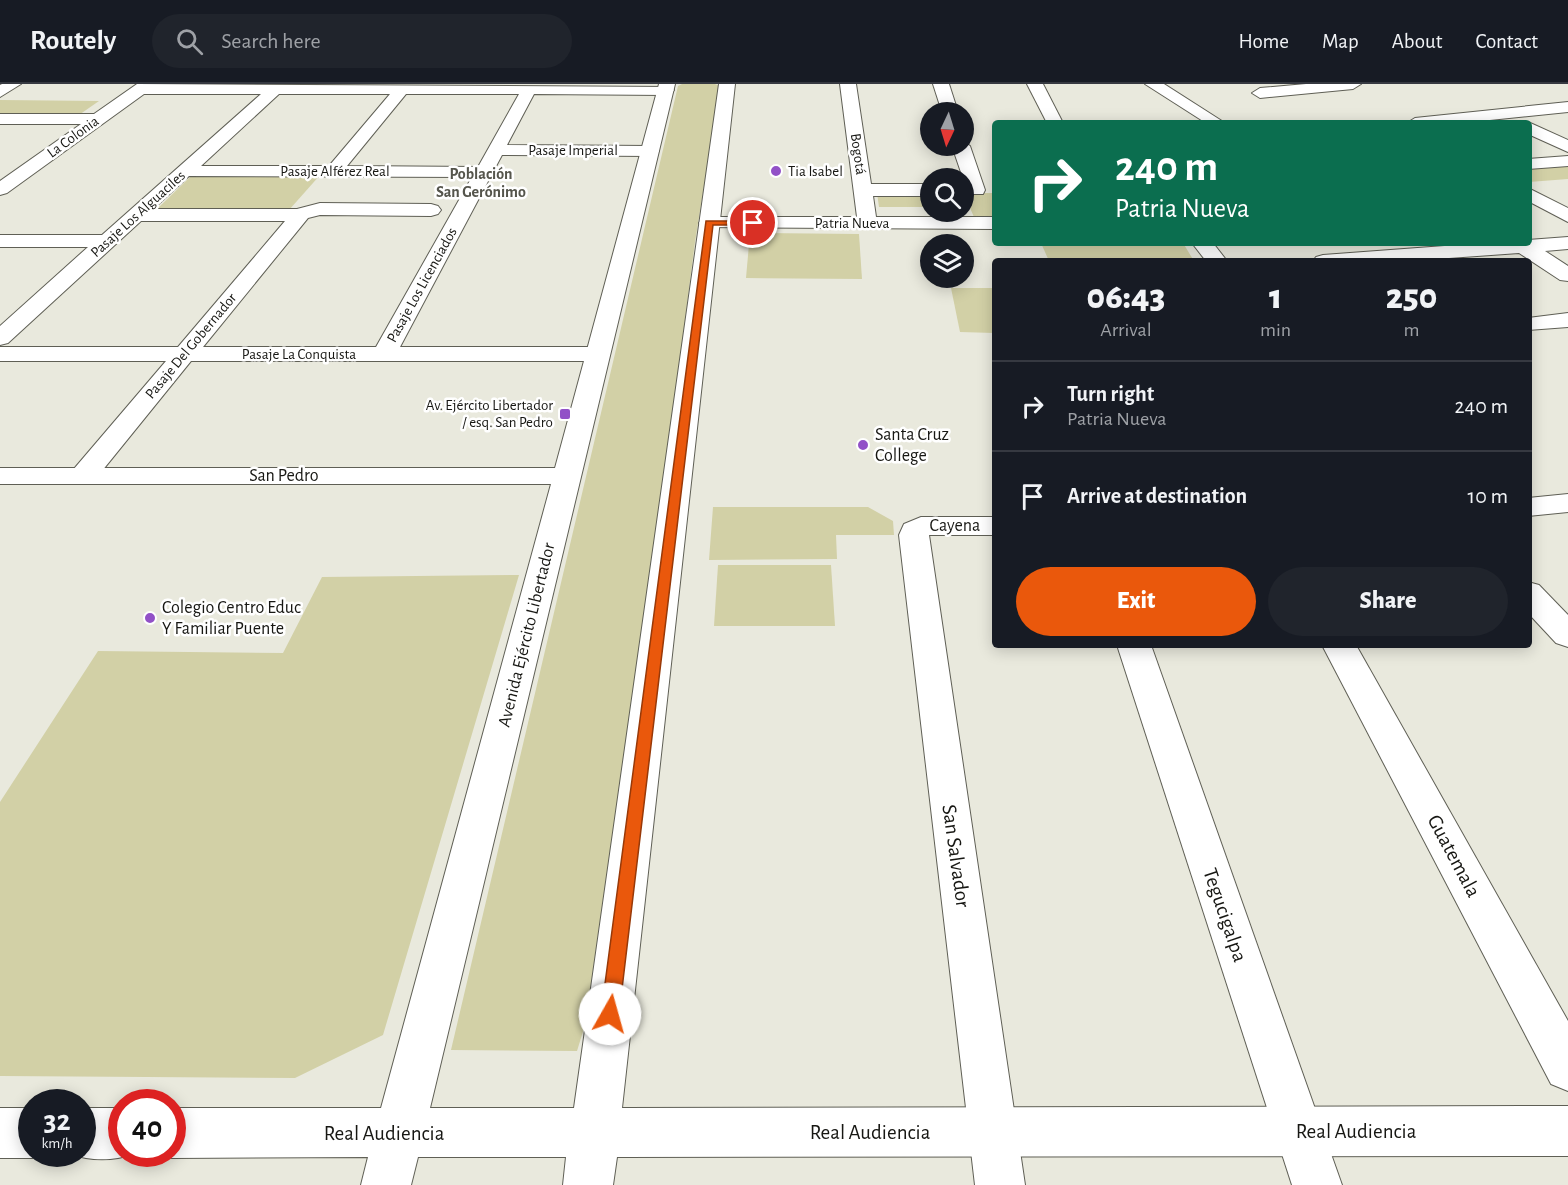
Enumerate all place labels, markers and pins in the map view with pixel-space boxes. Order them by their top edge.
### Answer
marker: Tia Isabel [769,164,783,178]
place label: Tia Isabel [788,164,843,179]
pin [727,197,778,248]
place label: Av. Ejército Libertador / esq. San Pedro [426,398,553,430]
marker: Av. Ejército Libertador / esq. San Pedro [558,407,572,421]
place label: Santa Cruz College [875,426,949,465]
marker: Santa Cruz College [856,438,870,452]
place label: Colegio Centro Educ Y Familiar Puente [162,599,301,638]
marker: Colegio Centro Educ Y Familiar Puente [143,611,157,625]

